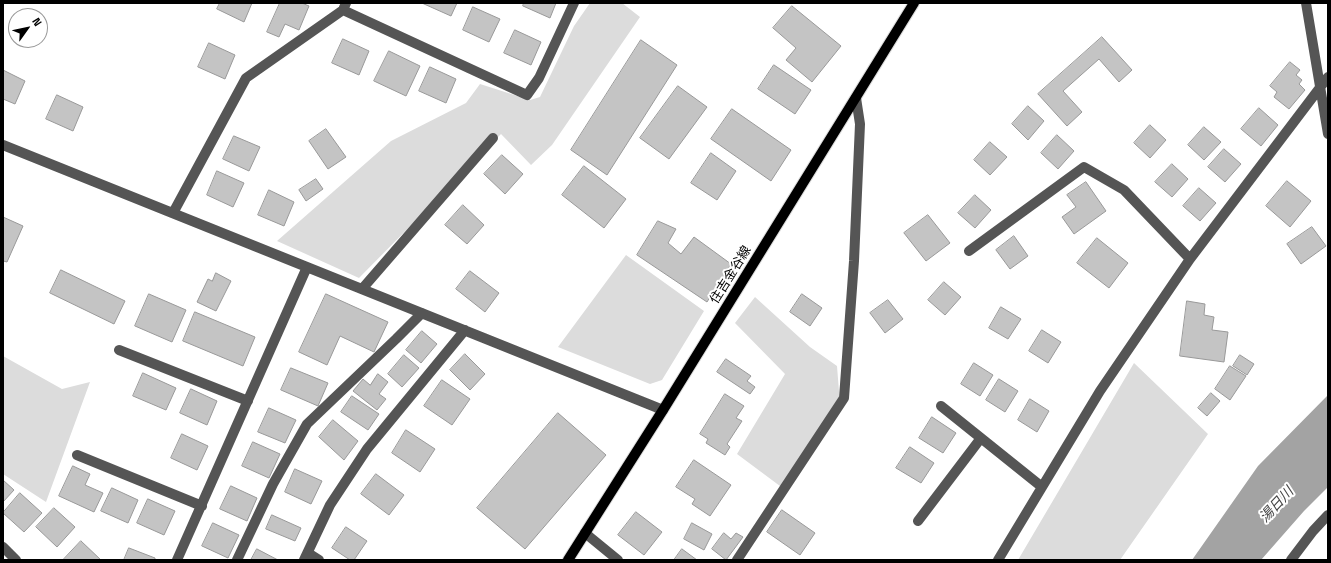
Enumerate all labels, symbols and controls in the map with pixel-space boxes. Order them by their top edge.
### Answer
north arrow [8,8,48,48]
text: N [29,15,45,29]
street label: 住吉金谷線 [707,243,755,307]
water label: 湯日川 [1257,484,1297,526]

